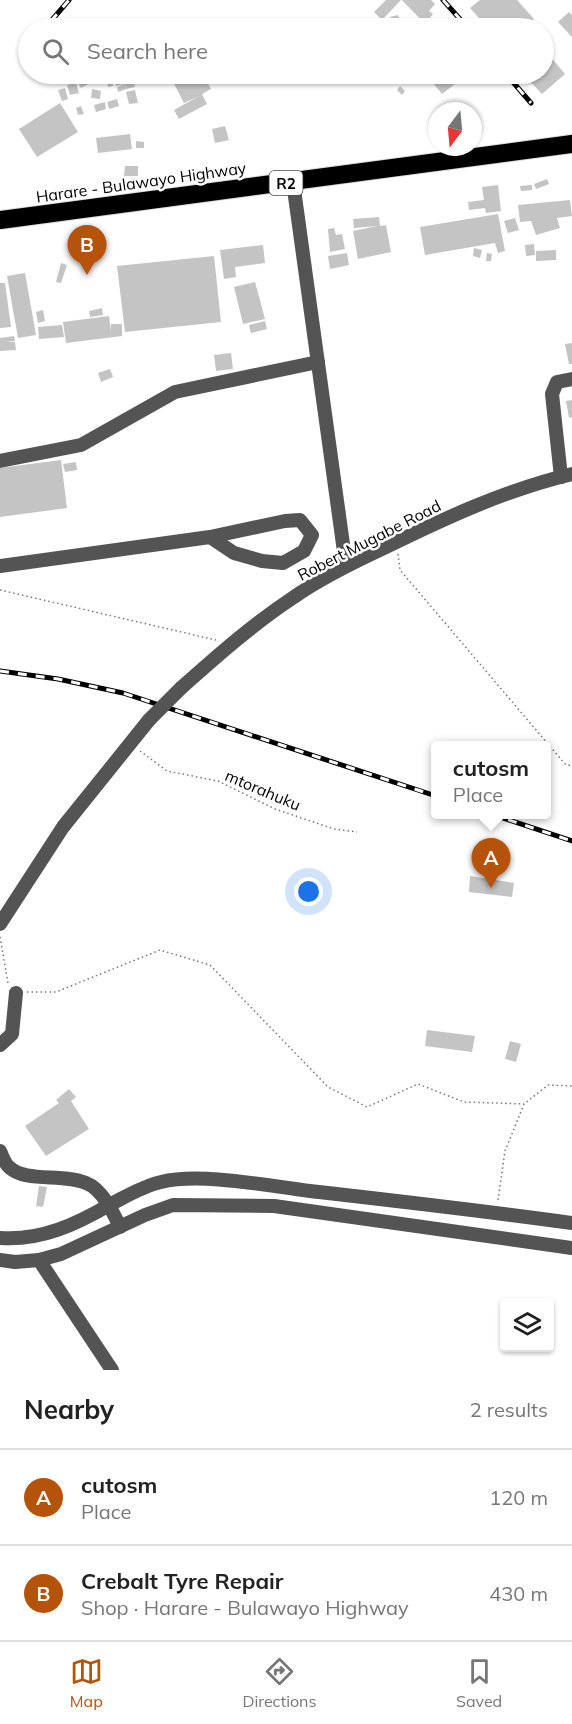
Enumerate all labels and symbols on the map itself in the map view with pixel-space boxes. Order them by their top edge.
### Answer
north arrow [428,102,482,156]
street label: Harare - Bulawayo Highway [35,157,248,207]
road number: R2 [270,171,302,195]
pin: B [68,226,106,275]
street label: Robert Mugabe Road [294,495,444,585]
street label: mtorahuku [222,765,304,815]
pin: A [472,838,510,888]
your location [294,877,323,906]

